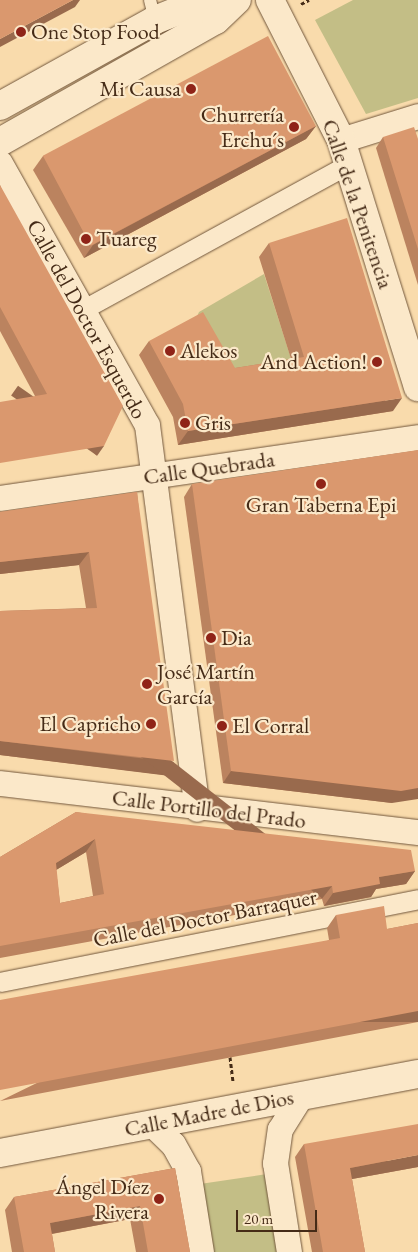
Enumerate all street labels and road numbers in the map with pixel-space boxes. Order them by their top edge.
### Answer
street label: Calle de la Penitencia [317,116,399,292]
street label: Calle del Doctor Esquerdo [21,215,153,423]
street label: Calle Quebrada [142,446,276,490]
street label: Calle Portillo del Prado [111,784,307,834]
street label: Calle del Doctor Barraquer [91,883,319,953]
street label: Calle Madre de Dios [122,1084,296,1142]

